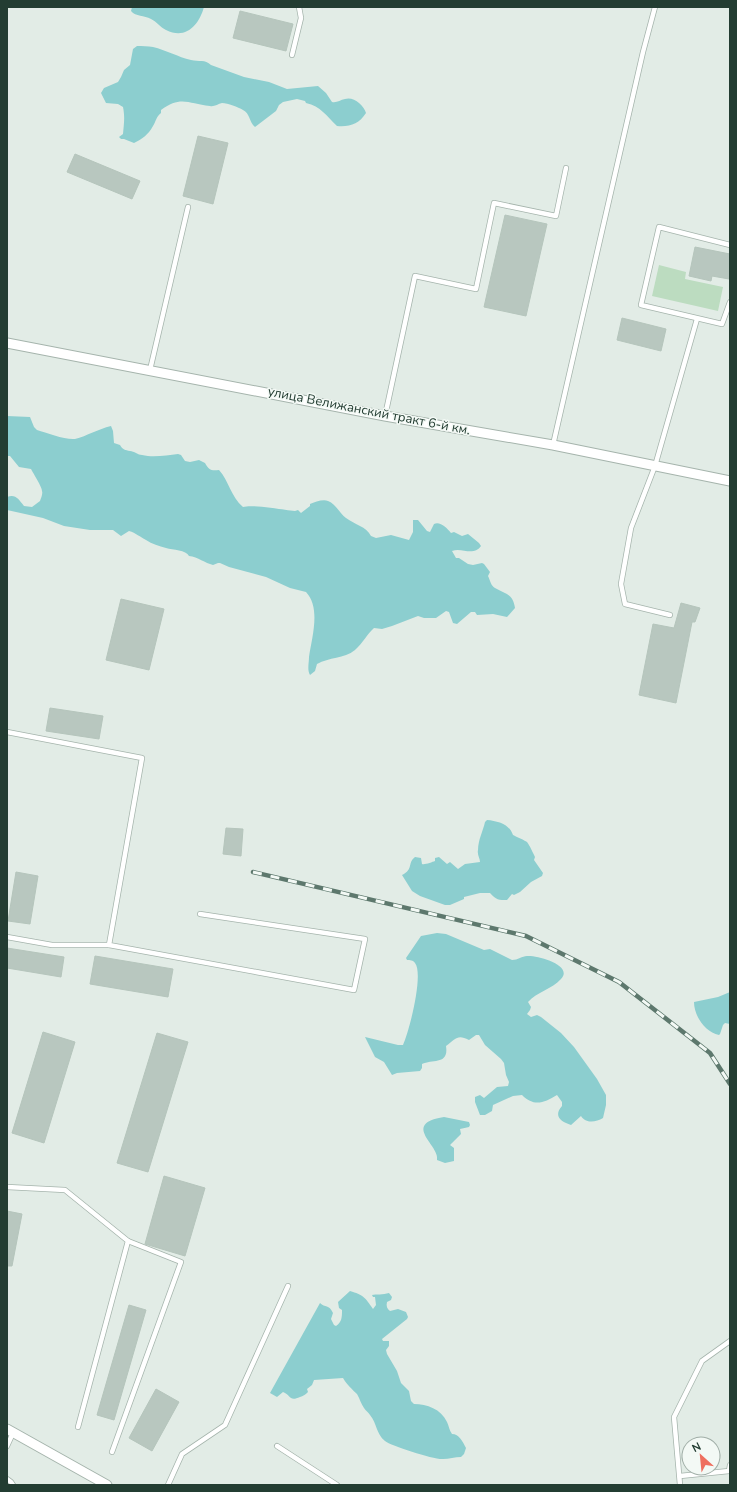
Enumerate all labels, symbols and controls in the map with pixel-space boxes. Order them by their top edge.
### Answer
street label: улица Велижанский тракт 6-й км. [266,383,472,439]
north arrow [681,1436,721,1476]
text: N [690,1439,704,1456]

